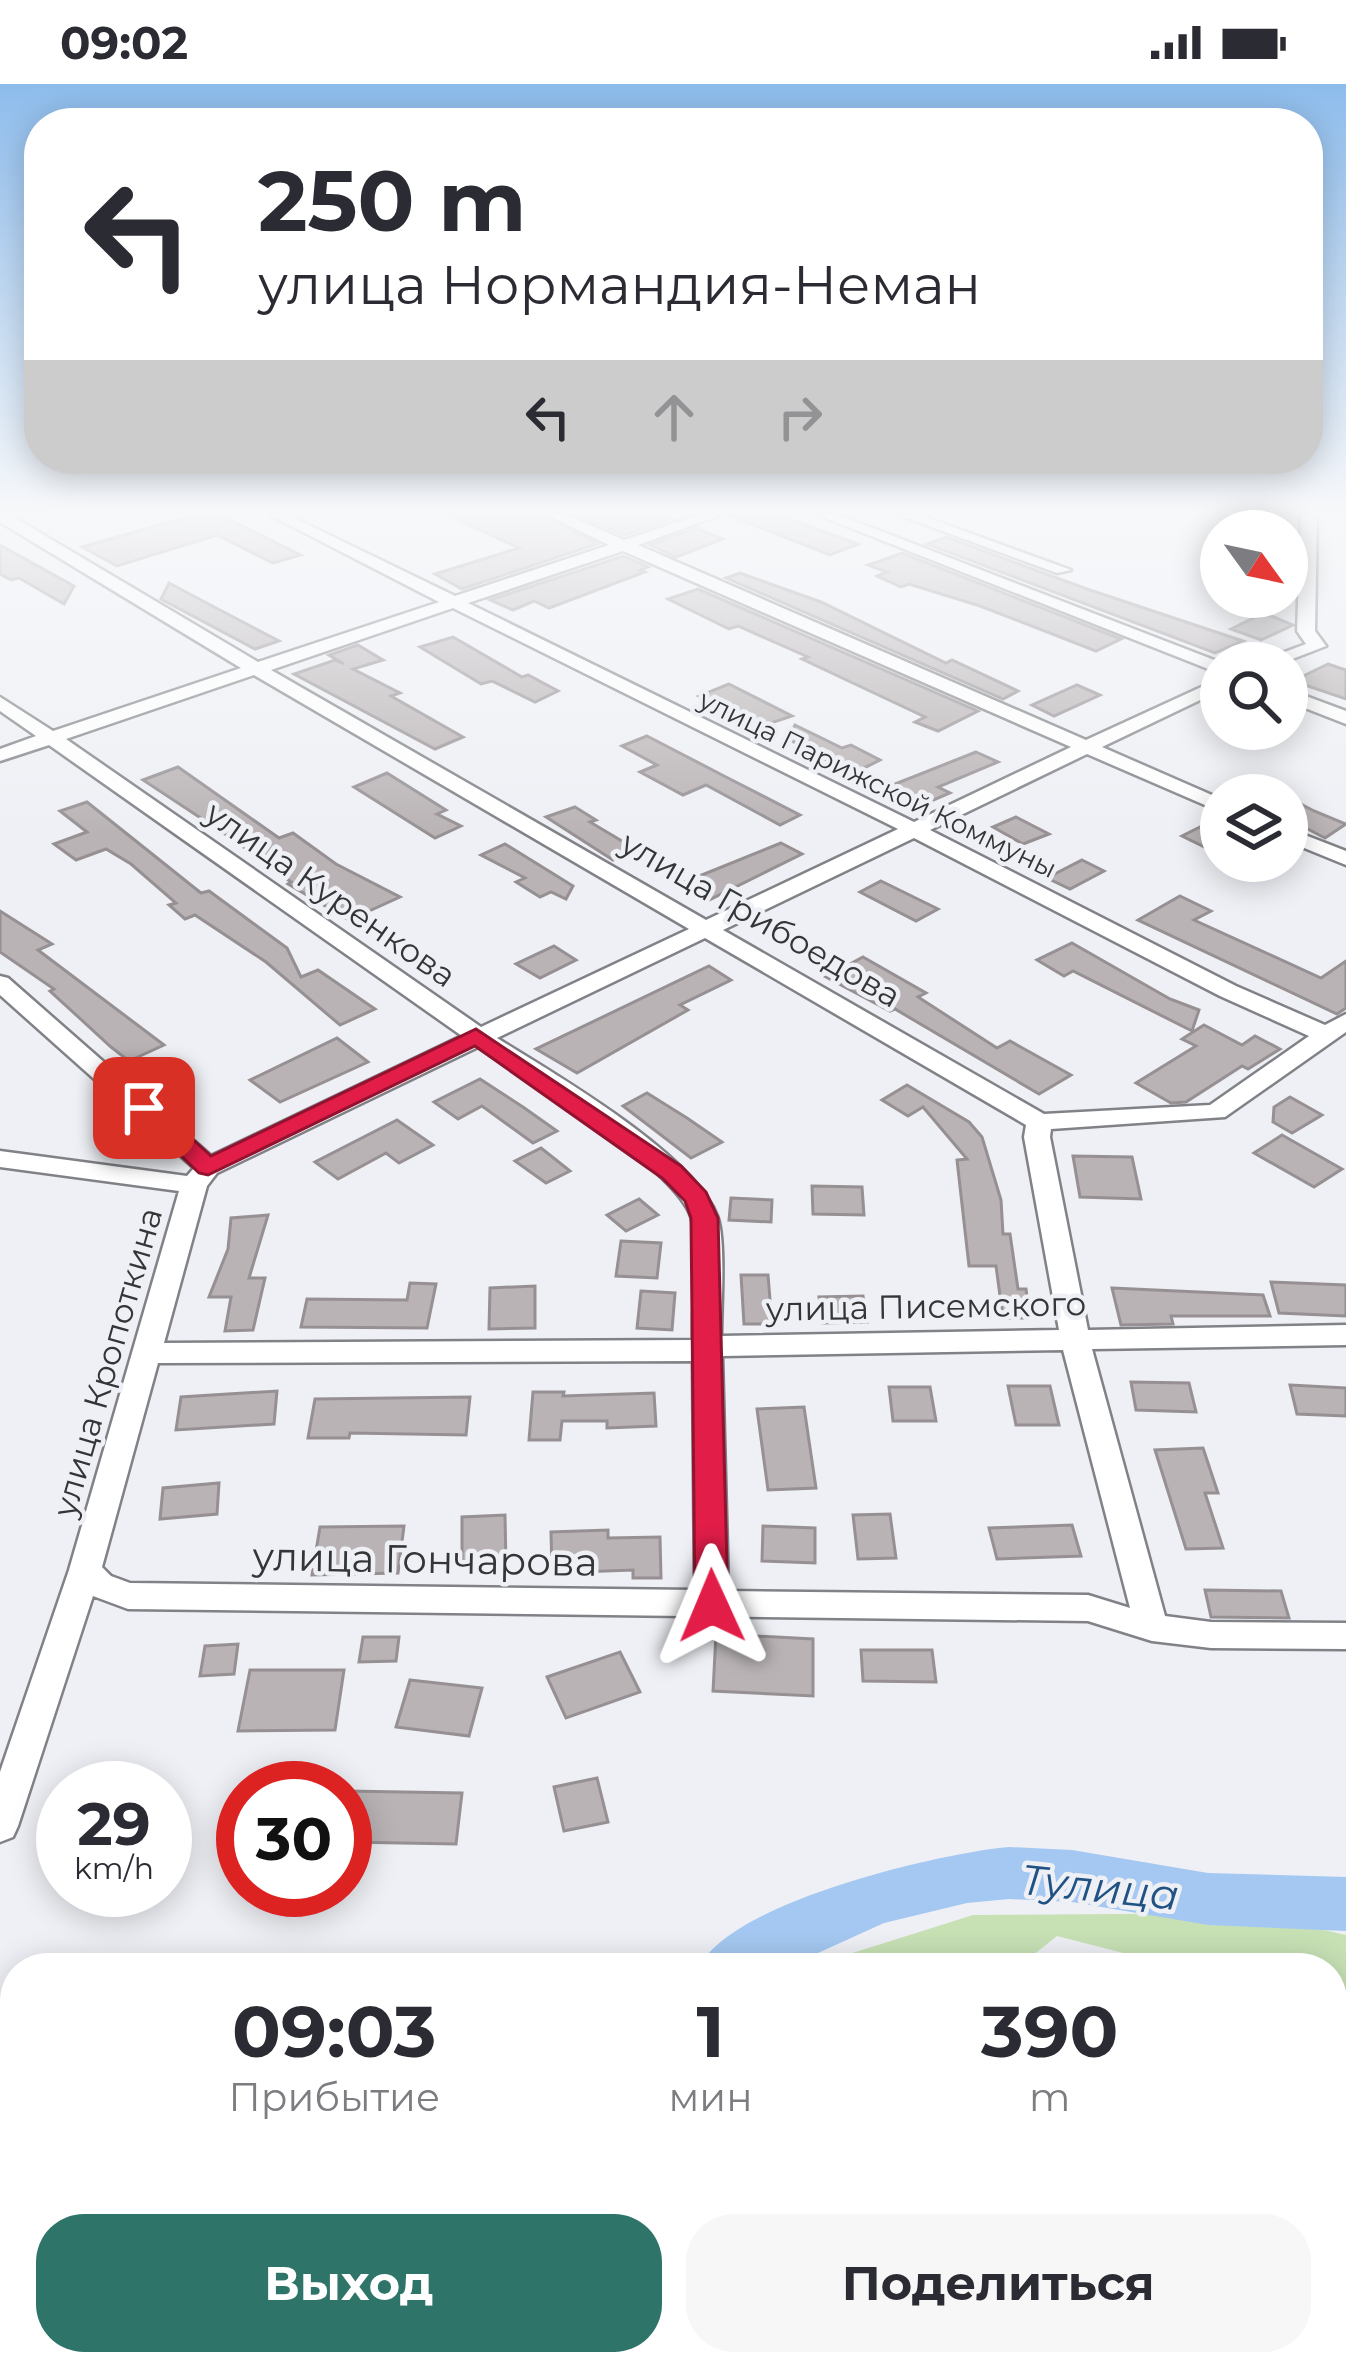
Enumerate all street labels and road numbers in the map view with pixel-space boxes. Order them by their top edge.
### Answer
street label: улица Парижской Коммуны [693,682,1062,885]
street label: улица Куренкова [197,792,464,995]
street label: улица Грибоедова [613,822,908,1015]
street label: улица Кропоткина [43,1203,170,1522]
street label: улица Писемского [764,1283,1087,1329]
street label: улица Гончарова [251,1532,598,1586]

